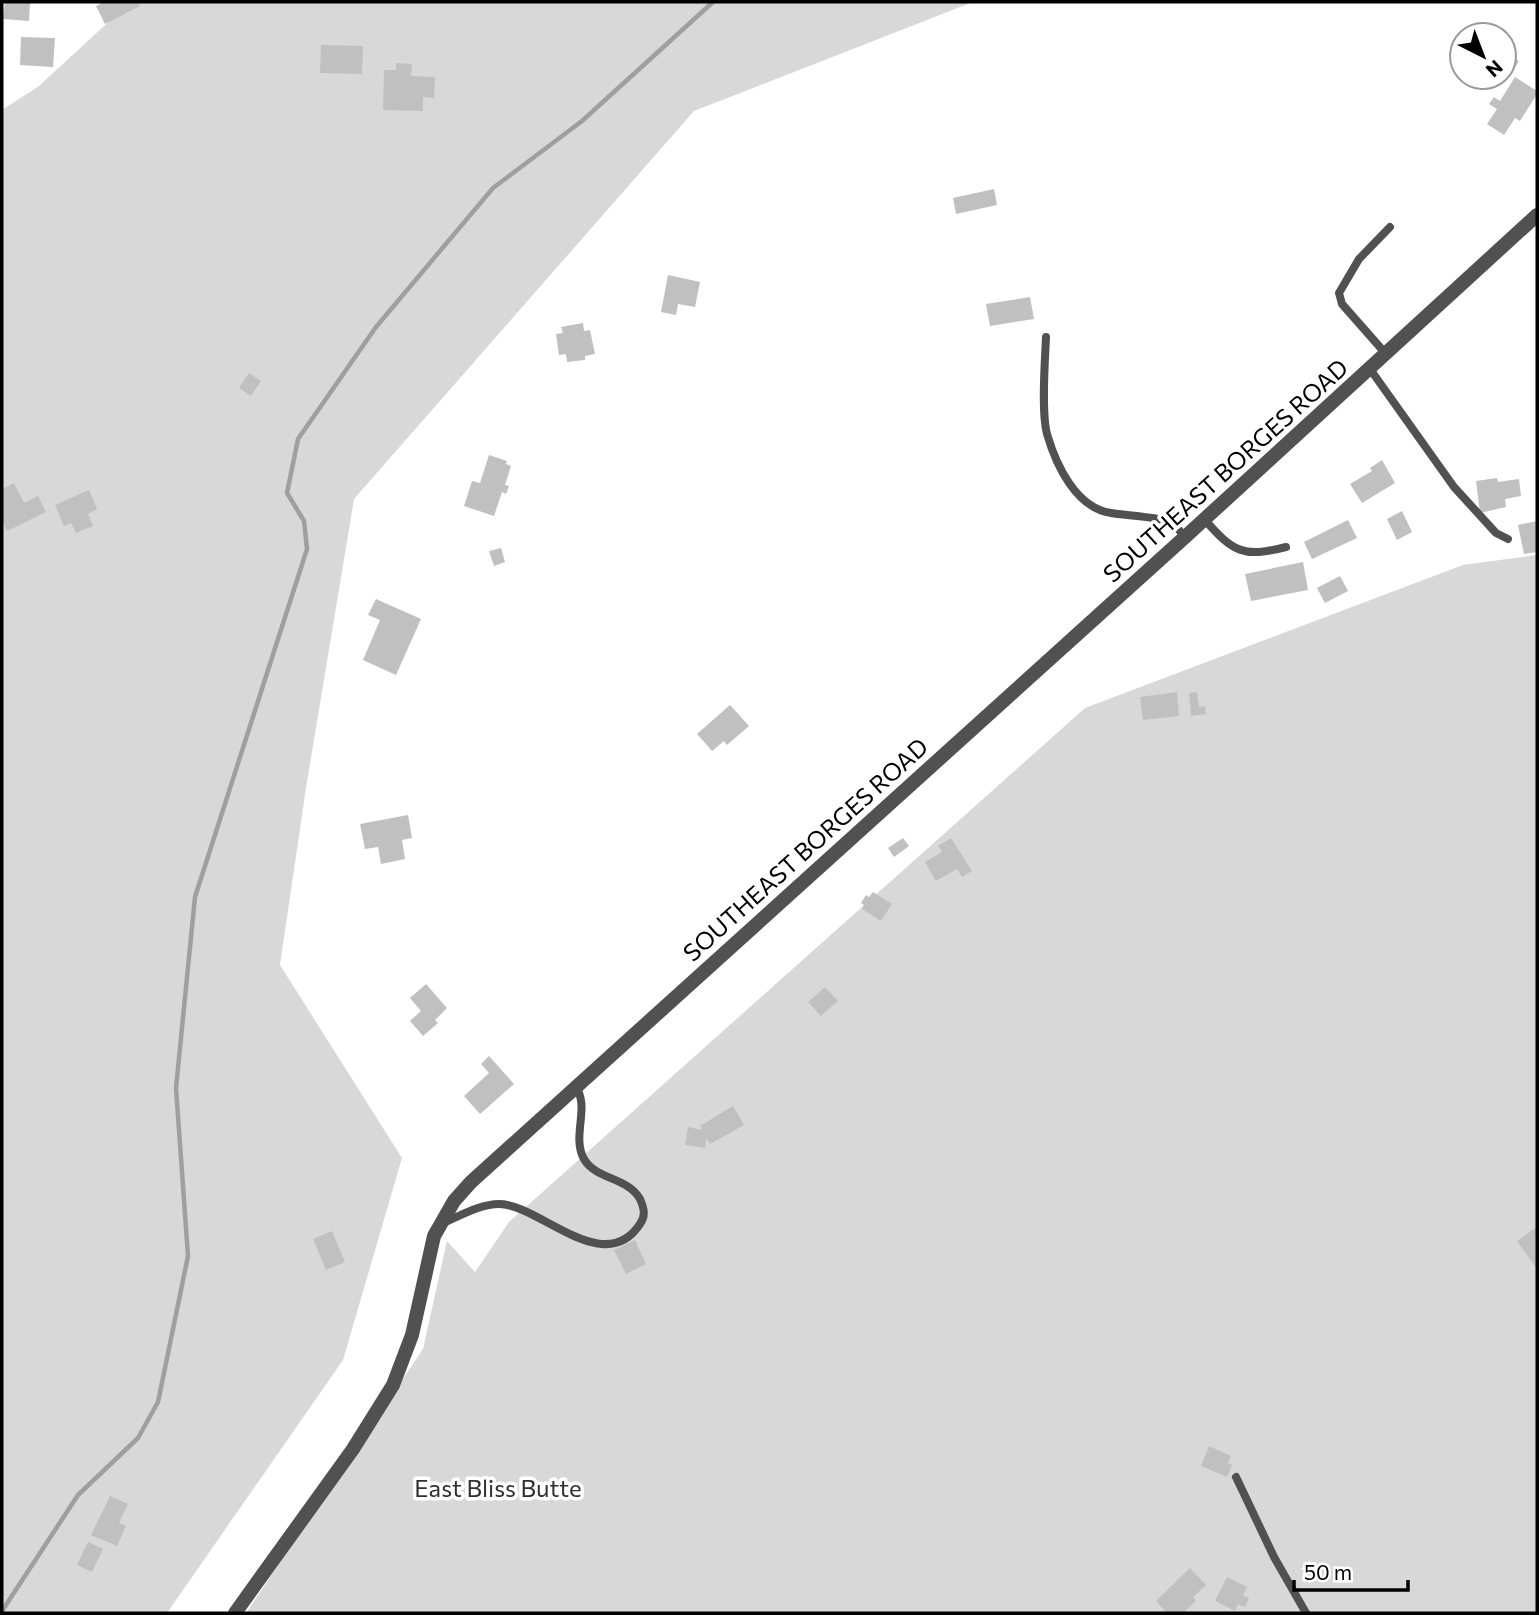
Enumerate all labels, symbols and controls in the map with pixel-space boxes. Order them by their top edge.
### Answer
north arrow [1448,21,1518,91]
text: N [1482,56,1508,82]
street label: SOUTHEAST BORGES ROAD [1097,352,1353,588]
street label: SOUTHEAST BORGES ROAD [677,731,933,967]
park label: East Bliss Butte [414,1473,582,1502]
scale bar [1294,1548,1408,1592]
text: 50 m [1304,1559,1352,1584]

